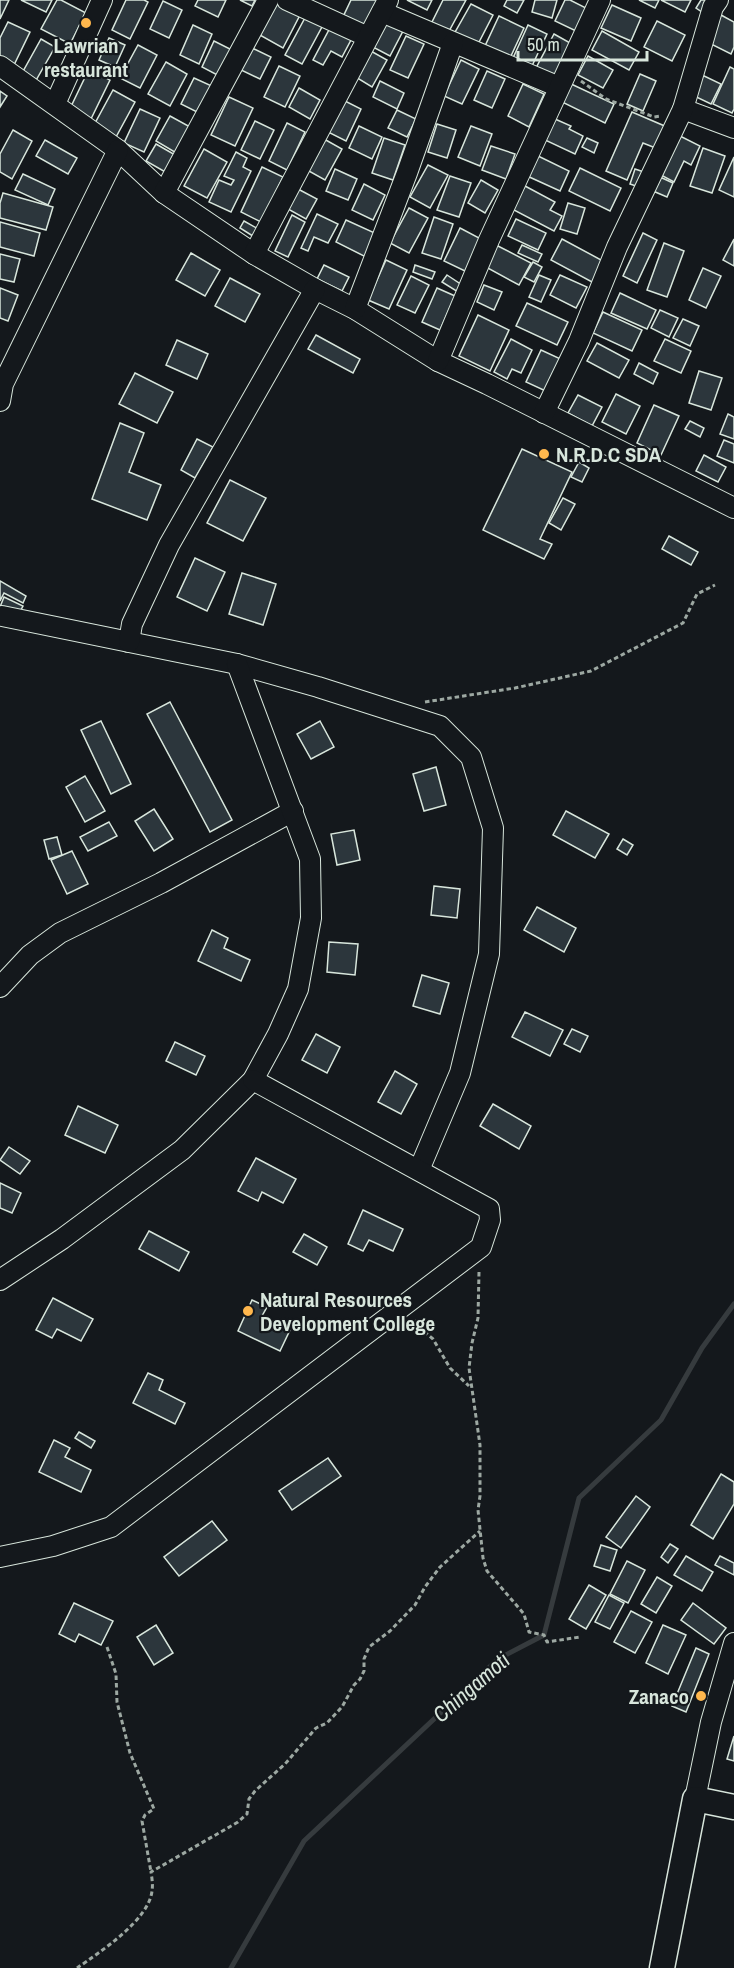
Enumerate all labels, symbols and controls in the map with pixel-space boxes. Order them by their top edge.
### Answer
marker: Lawrian restaurant [79,16,93,30]
scale bar [518,24,647,62]
place label: Lawrian restaurant [44,31,128,84]
text: 50 m [527,32,560,57]
place label: N.R.D.C SDA [556,440,662,469]
marker: N.R.D.C SDA [537,447,551,461]
place label: Natural Resources Development College [260,1285,435,1338]
marker: Natural Resources Development College [241,1304,255,1318]
water label: Chingamoti [426,1645,516,1729]
place label: Zanaco [629,1682,689,1711]
marker: Zanaco [694,1689,708,1703]

